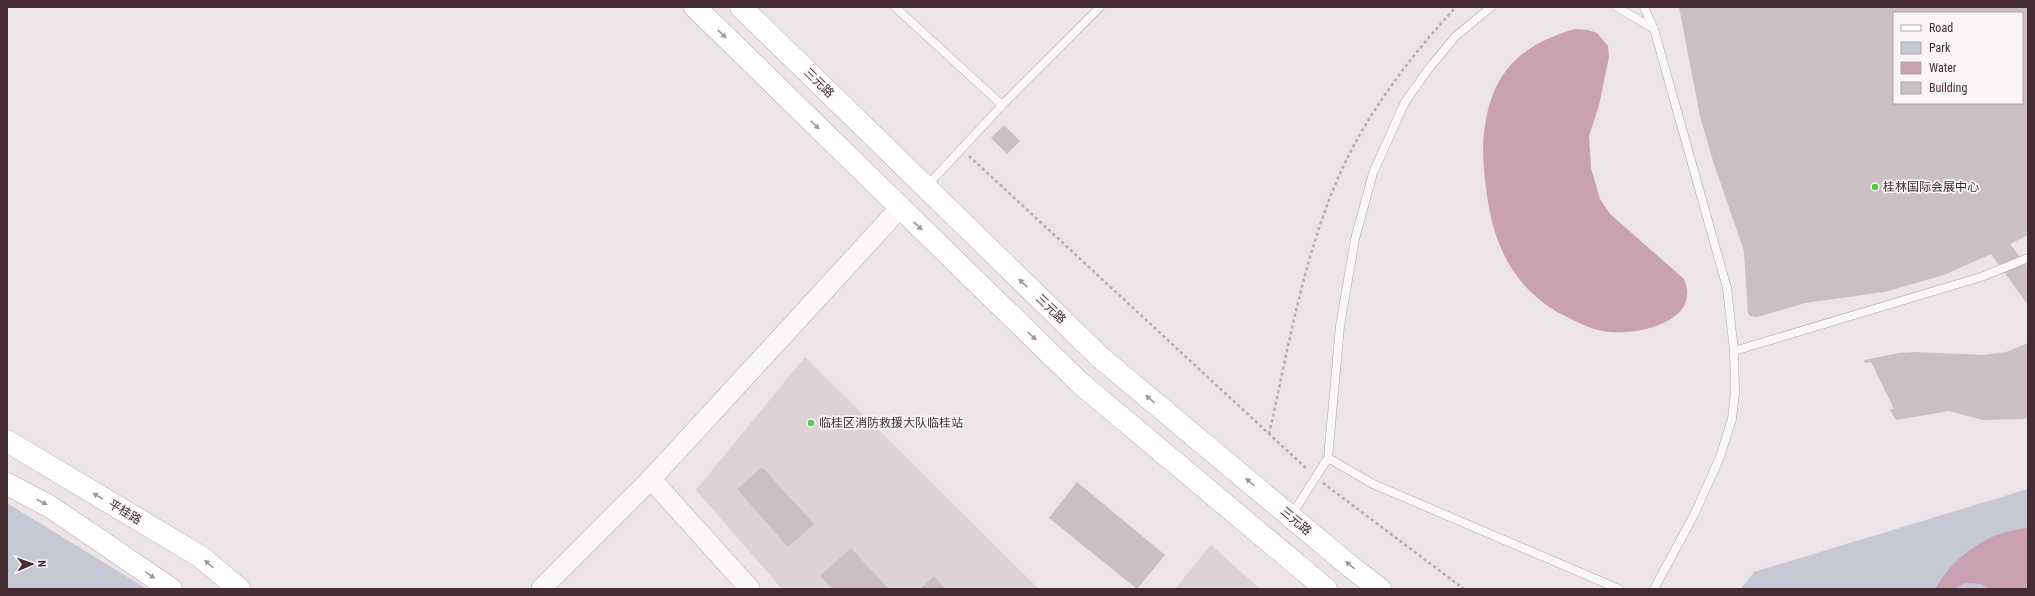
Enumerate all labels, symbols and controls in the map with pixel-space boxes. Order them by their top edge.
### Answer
legend [1893,12,2023,104]
text: Road [1929,21,1953,35]
one-way arrow [717,29,727,39]
text: Park [1929,41,1951,55]
text: Water [1929,61,1957,75]
street label: 三元路 [801,65,837,101]
text: Building [1929,81,1967,95]
one-way arrow [810,120,820,130]
place label: 桂林国际会展中心 [1883,180,1979,194]
marker: 桂林国际会展中心 [1870,182,1880,192]
one-way arrow [913,221,923,231]
one-way arrow [1018,278,1028,287]
street label: 三元路 [1033,291,1069,327]
one-way arrow [1027,331,1037,341]
one-way arrow [1144,394,1155,403]
place label: 临桂区消防救援大队临桂站 [819,416,963,430]
marker: 临桂区消防救援大队临桂站 [806,418,816,428]
one-way arrow [1244,478,1255,487]
one-way arrow [92,492,104,499]
street label: 平桂路 [106,497,144,527]
one-way arrow [36,499,47,506]
street label: 三元路 [1278,504,1314,538]
north arrow [12,544,52,584]
one-way arrow [204,559,214,568]
text: N [35,560,48,568]
one-way arrow [1344,561,1355,570]
one-way arrow [144,571,155,579]

